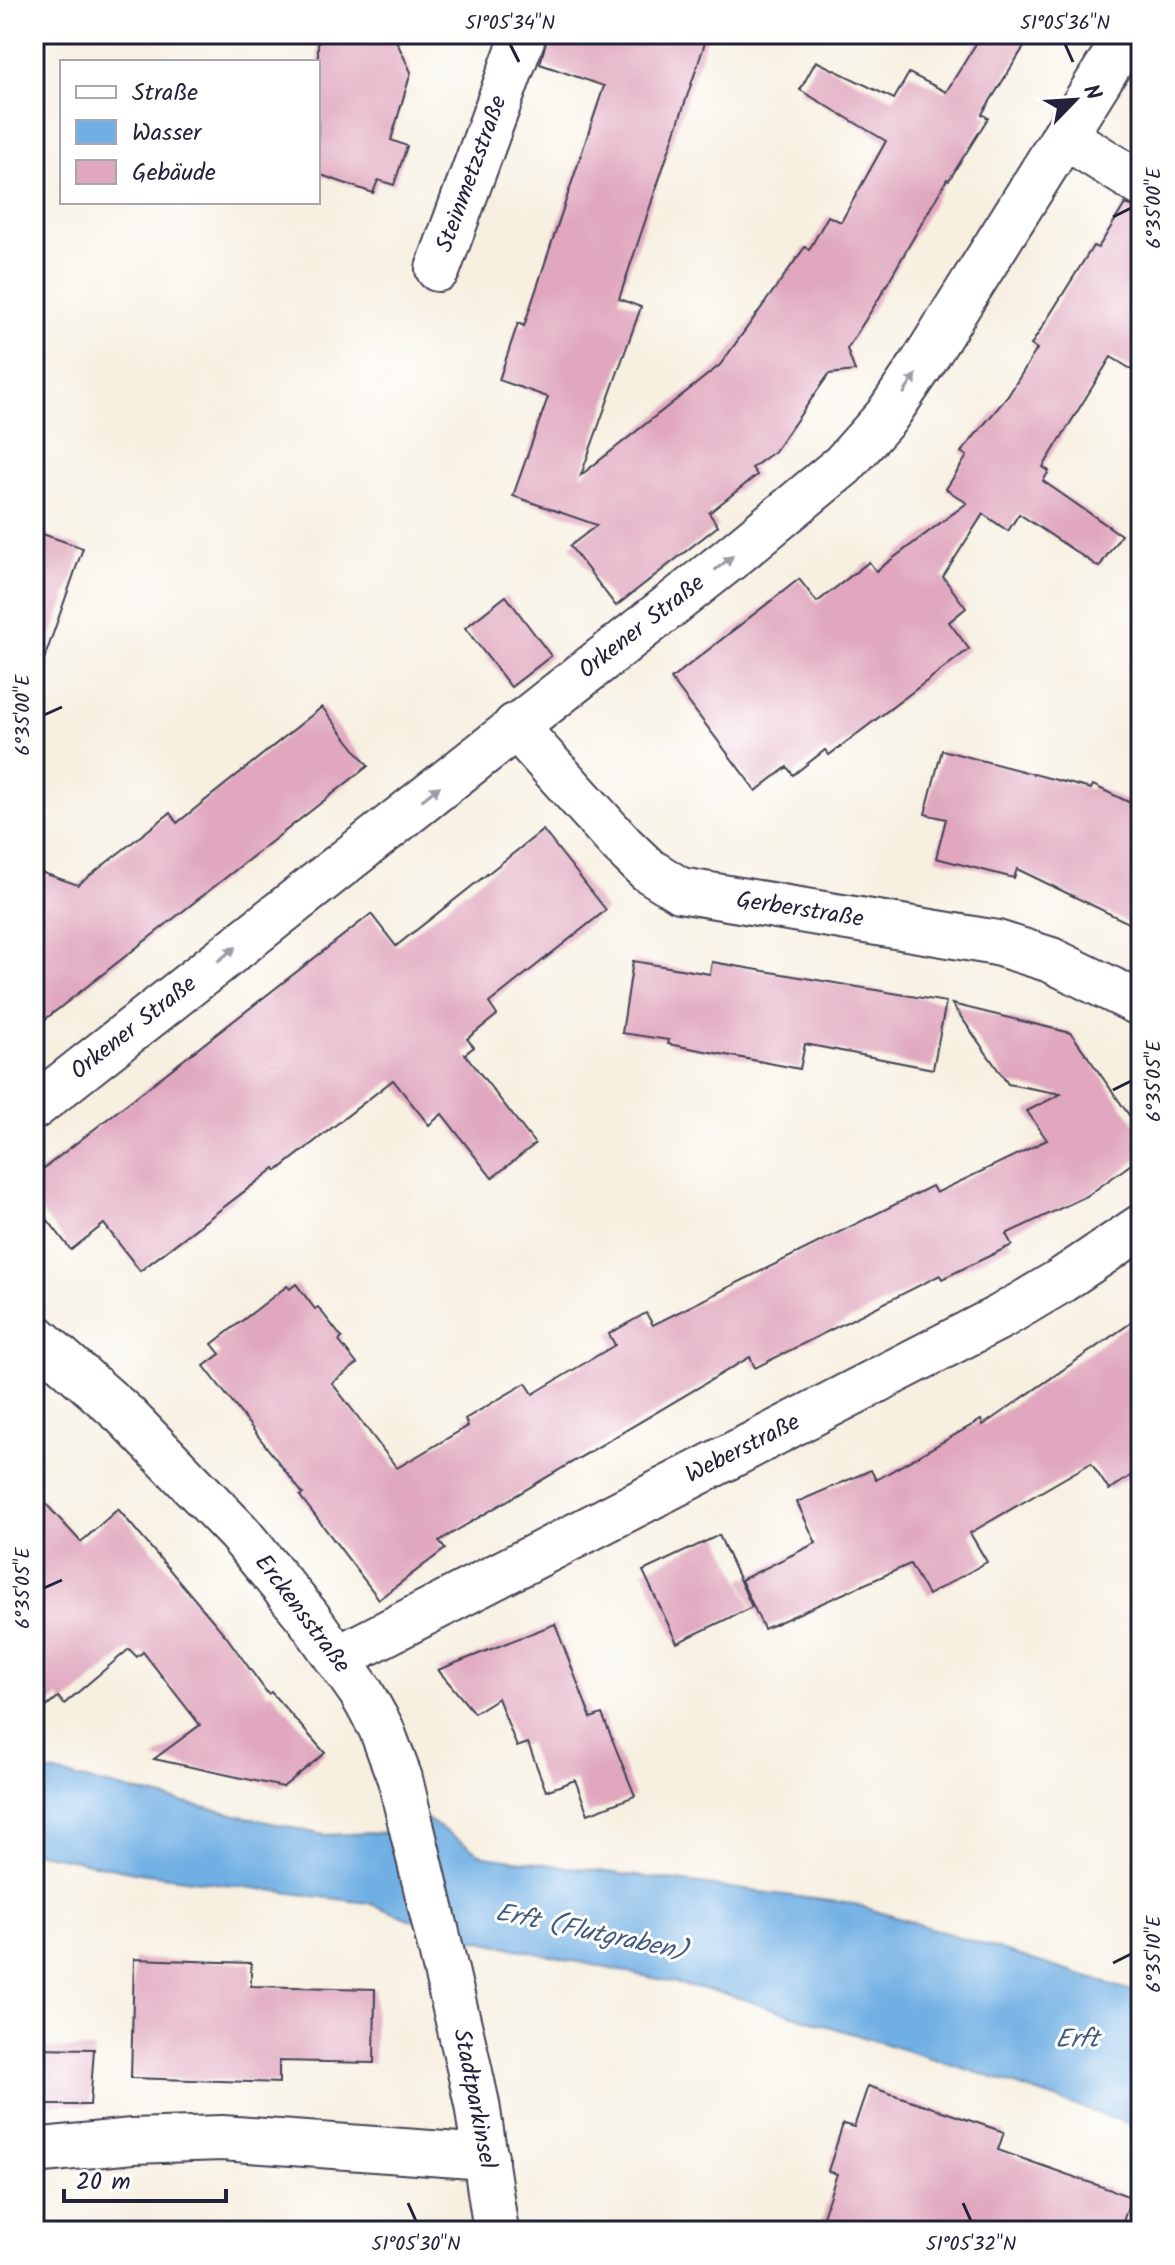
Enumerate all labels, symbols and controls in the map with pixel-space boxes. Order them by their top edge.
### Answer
text: 51°05'34"N [465,8,555,40]
text: 51°05'36"N [1020,8,1110,40]
legend [60,60,320,204]
north arrow [1035,60,1115,140]
text: Straße [132,74,198,113]
text: N [1072,79,1110,106]
street label: Steinmetzstraße [426,90,519,258]
text: Wasser [132,114,203,153]
text: Gebäude [132,154,216,193]
text: 6°35'00"E [1139,166,1171,249]
one-way arrow [902,373,916,395]
one-way arrow [713,556,734,572]
street label: Orkener Straße [570,565,714,689]
text: 6°35'00"E [8,673,40,756]
one-way arrow [421,785,441,801]
street label: Gerberstraße [734,881,867,939]
one-way arrow [217,946,237,963]
street label: Orkener Straße [62,966,206,1090]
text: 6°35'05"E [1139,1039,1171,1122]
street label: Weberstraße [679,1403,807,1495]
text: 6°35'05"E [8,1546,40,1629]
street label: Erckensstraße [244,1546,360,1682]
water label: Erft (Flutgraben) [491,1892,693,1974]
text: 6°35'10"E [1139,1914,1171,1993]
water label: Erft [1055,2019,1103,2061]
street label: Stadtparkinsel [441,2026,507,2172]
scale bar [64,2153,226,2203]
text: 20 m [76,2163,131,2202]
text: 51°05'30"N [371,2229,461,2261]
text: 51°05'32"N [926,2229,1016,2261]

